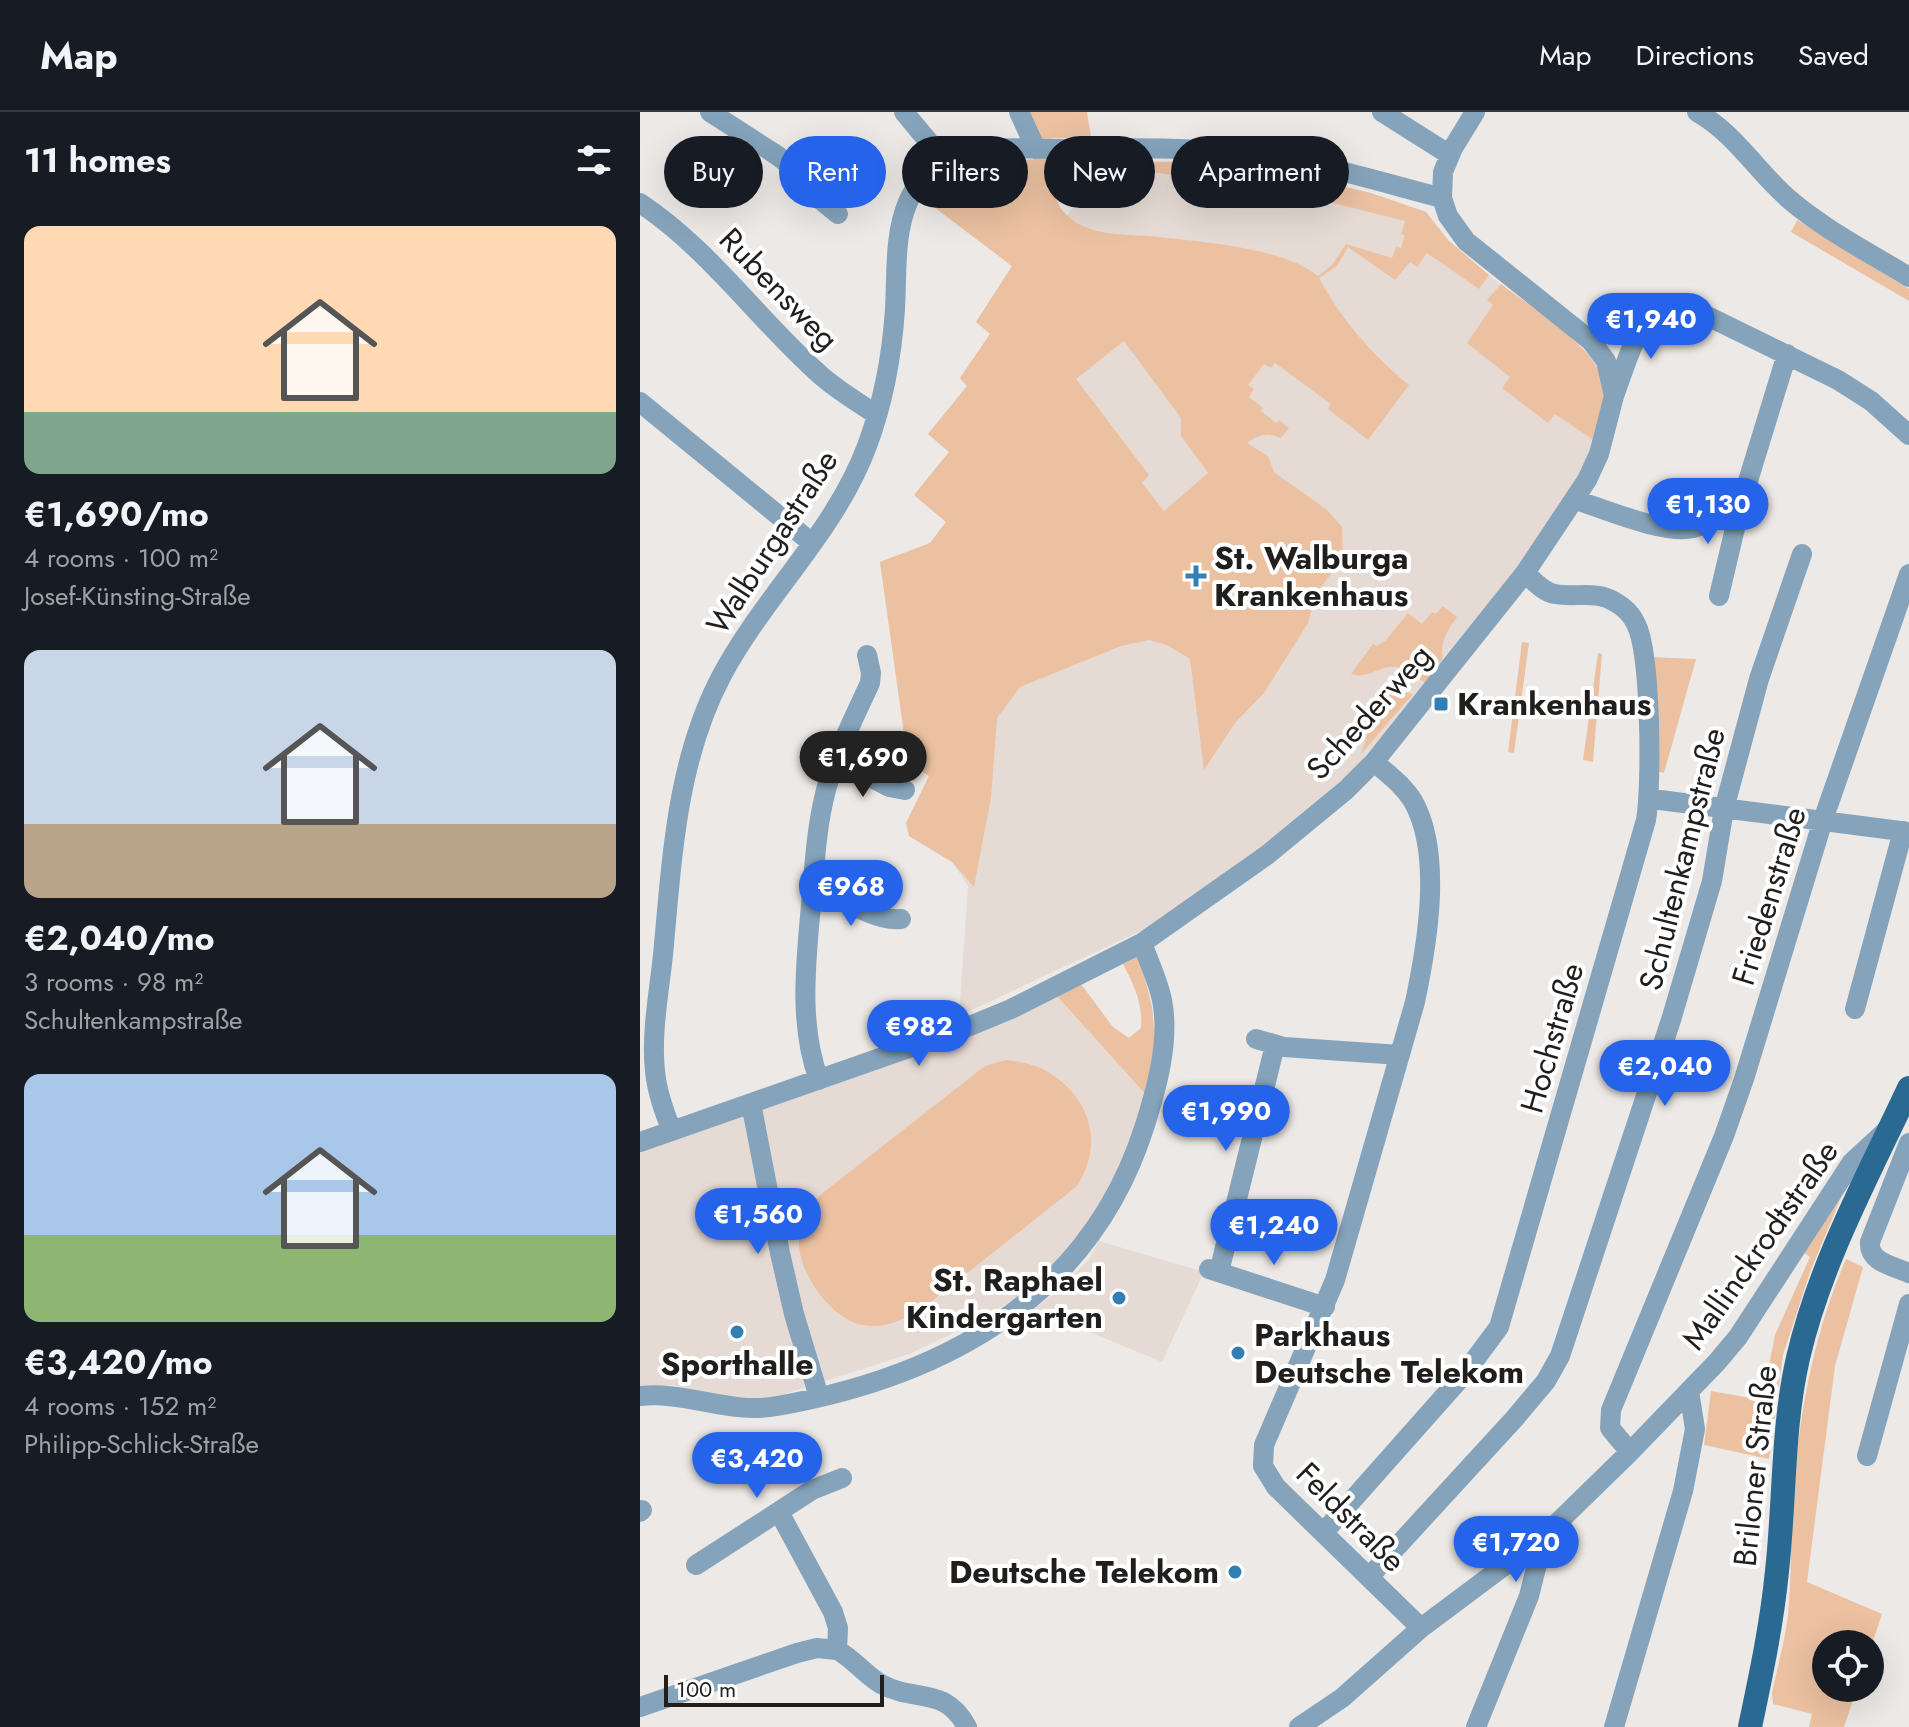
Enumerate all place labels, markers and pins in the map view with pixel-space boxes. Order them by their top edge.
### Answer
pin: €1,940 [1586,293,1716,361]
pin: €1,130 [1643,478,1773,546]
place label: St. Walburga Krankenhaus [1214,535,1408,618]
marker: St. Walburga Krankenhaus [1185,565,1207,587]
place label: Krankenhaus [1457,681,1651,727]
marker: Krankenhaus [1432,695,1450,713]
pin: €1,690 [798,731,928,799]
pin: €968 [804,860,898,928]
pin: €982 [872,1000,966,1068]
pin: €2,040 [1600,1040,1730,1108]
pin: €1,990 [1161,1085,1291,1153]
pin: €1,560 [693,1188,823,1256]
pin: €1,240 [1209,1199,1339,1267]
place label: St. Raphael Kindergarten [906,1257,1103,1340]
marker: St. Raphael Kindergarten [1110,1289,1128,1307]
place label: Parkhaus Deutsche Telekom [1254,1312,1524,1395]
marker: Sporthalle [728,1323,746,1341]
place label: Sporthalle [660,1341,814,1387]
marker: Parkhaus Deutsche Telekom [1229,1344,1247,1362]
pin: €3,420 [692,1432,822,1500]
pin: €1,720 [1451,1516,1581,1584]
place label: Deutsche Telekom [949,1549,1219,1595]
marker: Deutsche Telekom [1226,1563,1244,1581]

